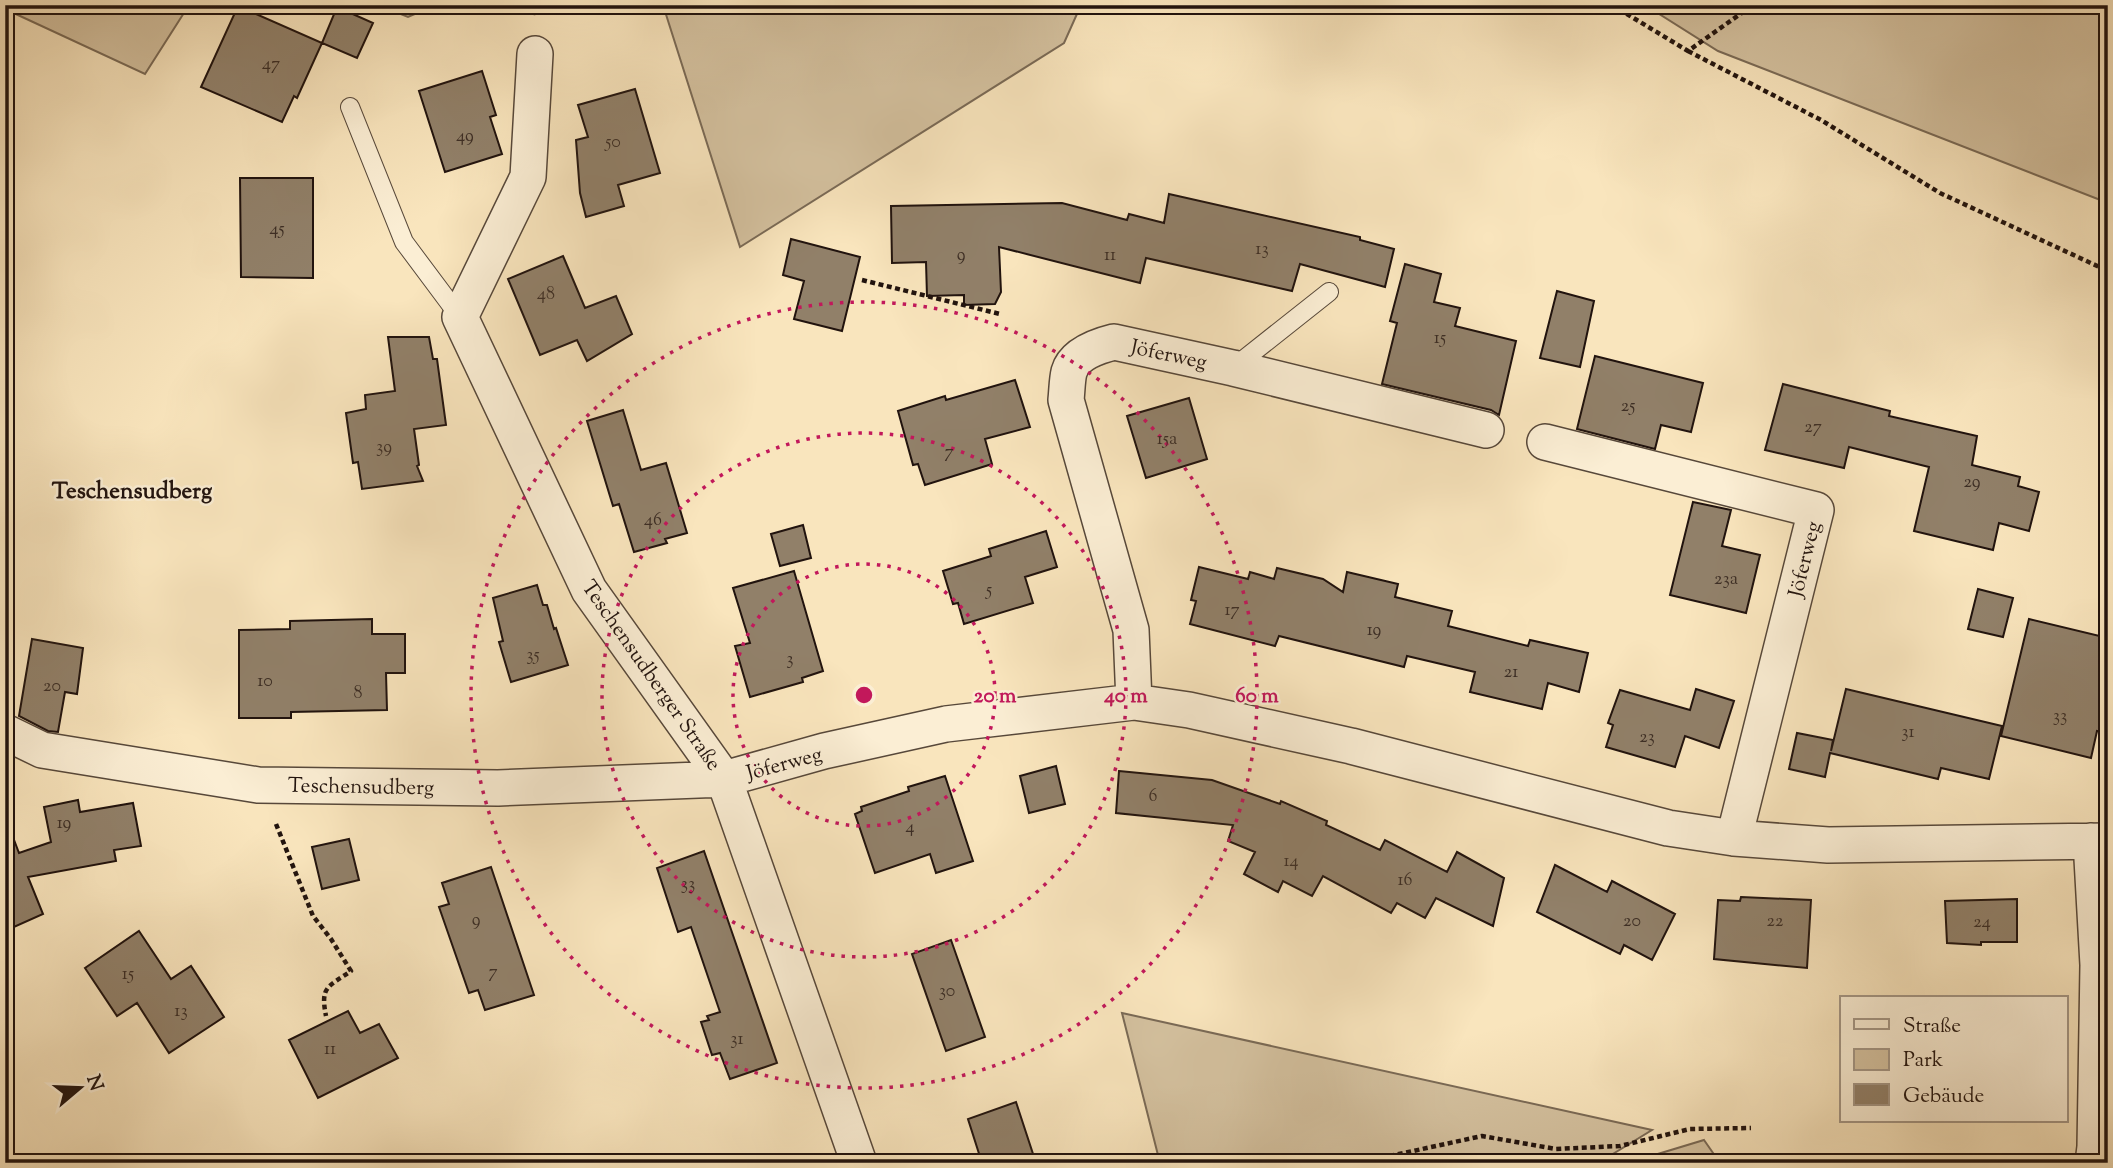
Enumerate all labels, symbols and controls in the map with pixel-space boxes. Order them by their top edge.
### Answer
house number: 47 [262,52,280,78]
house number: 49 [456,124,474,150]
house number: 50 [604,130,621,156]
house number: 45 [269,217,285,243]
house number: 13 [1255,237,1269,263]
house number: 9 [957,243,966,269]
house number: 11 [1104,243,1116,269]
house number: 48 [537,282,555,308]
house number: 15 [1434,326,1446,352]
street label: Jöferweg [1127,333,1209,379]
house number: 25 [1621,394,1635,420]
house number: 27 [1804,415,1822,441]
house number: 15a [1157,427,1177,453]
house number: 39 [376,435,392,461]
house number: 7 [944,440,954,466]
house number: 29 [1963,470,1981,496]
district label: Teschensudberg [52,476,213,509]
house number: 46 [644,508,662,534]
street label: Jöferweg [1782,518,1830,602]
house number: 23a [1714,567,1738,593]
street label: Teschensudberger Straße [573,575,728,778]
house number: 5 [985,578,992,604]
house number: 17 [1224,598,1240,624]
house number: 19 [1367,618,1382,644]
house number: 35 [526,643,540,669]
house number: 3 [786,647,794,673]
house number: 21 [1504,660,1518,686]
house number: 10 [257,669,273,695]
house number: 20 [43,674,61,700]
house number: 8 [354,681,363,707]
text: 20 m [974,682,1017,712]
text: 40 m [1103,682,1148,712]
text: 60 m [1235,682,1279,712]
centre of rings [852,683,876,707]
house number: 33 [2053,704,2067,730]
house number: 31 [1901,720,1915,746]
house number: 23 [1639,725,1655,751]
street label: Jöferweg [742,740,826,790]
street label: Teschensudberg [288,772,434,804]
house number: 6 [1149,784,1158,810]
house number: 19 [57,811,72,837]
house number: 4 [905,815,915,841]
house number: 14 [1283,849,1299,875]
house number: 16 [1397,868,1413,894]
house number: 33 [681,872,695,898]
house number: 9 [472,908,481,934]
house number: 20 [1623,909,1641,935]
house number: 22 [1767,909,1784,935]
house number: 24 [1973,910,1991,936]
house number: 7 [488,960,498,986]
house number: 15 [122,962,134,988]
house number: 30 [939,979,955,1005]
legend [1840,996,2068,1122]
house number: 13 [174,999,188,1025]
text: Straße [1903,1012,1961,1042]
house number: 31 [730,1027,744,1053]
house number: 11 [324,1037,336,1063]
text: Park [1903,1046,1944,1076]
north arrow [46,1052,116,1122]
text: N [78,1072,109,1095]
text: Gebäude [1903,1082,1984,1112]

